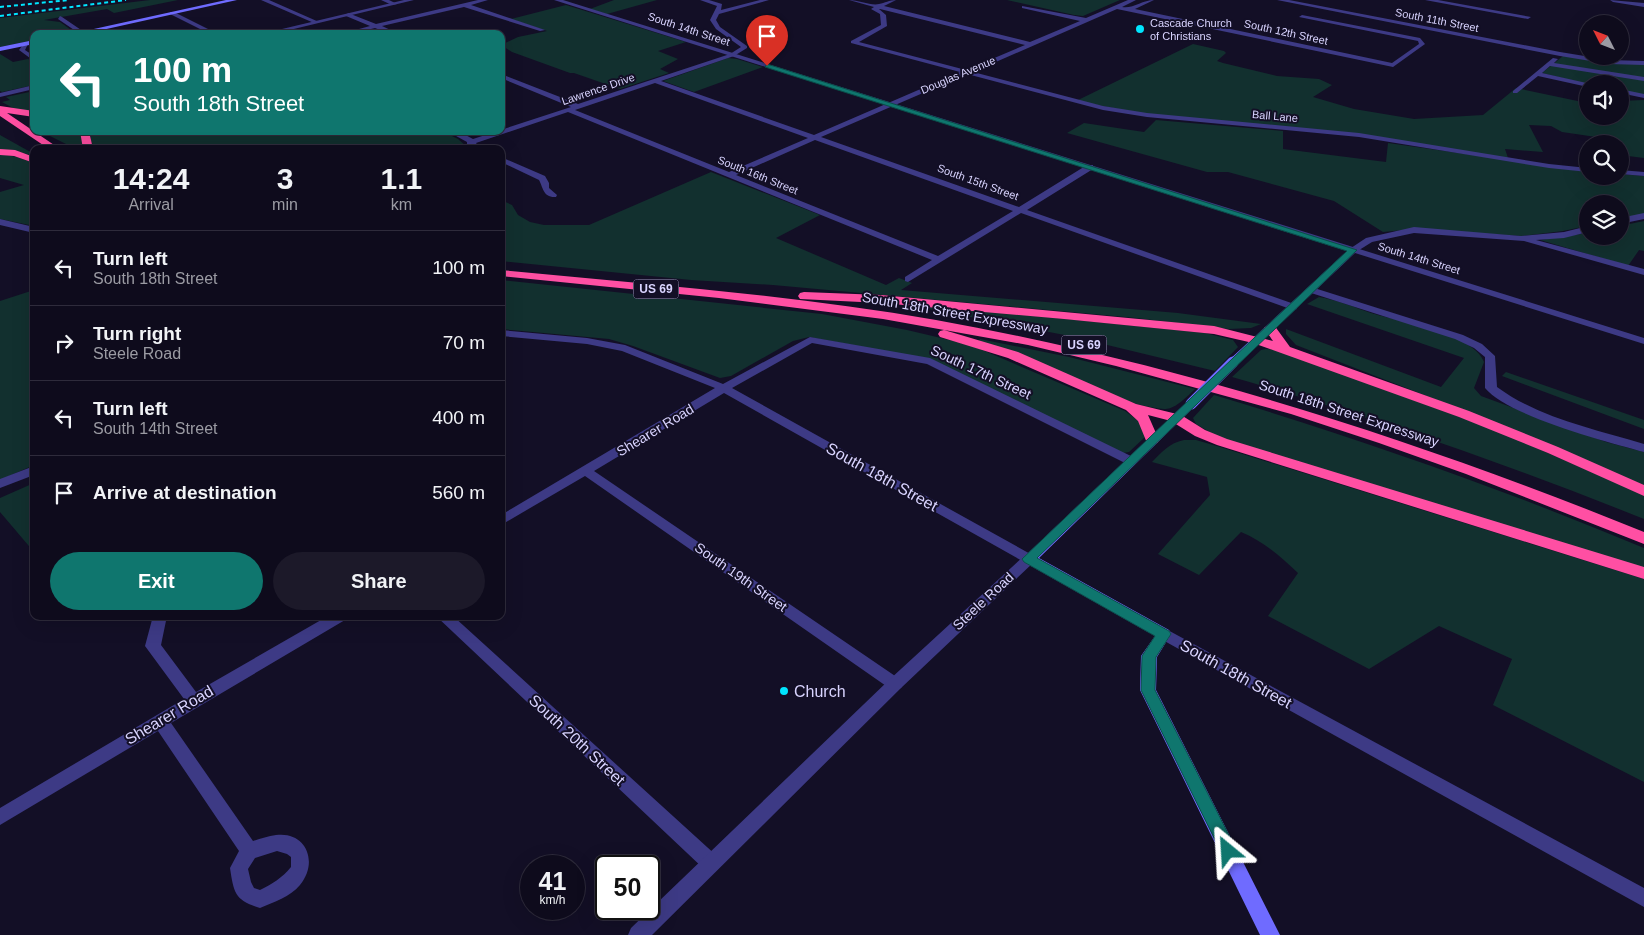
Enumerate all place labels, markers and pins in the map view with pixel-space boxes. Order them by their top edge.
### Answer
pin [746,15,788,66]
place label: Cascade Church of Christians [1150,17,1232,42]
marker: Cascade Church of Christians [1134,23,1146,35]
place label: Church [794,683,846,700]
marker: Church [778,685,790,697]

